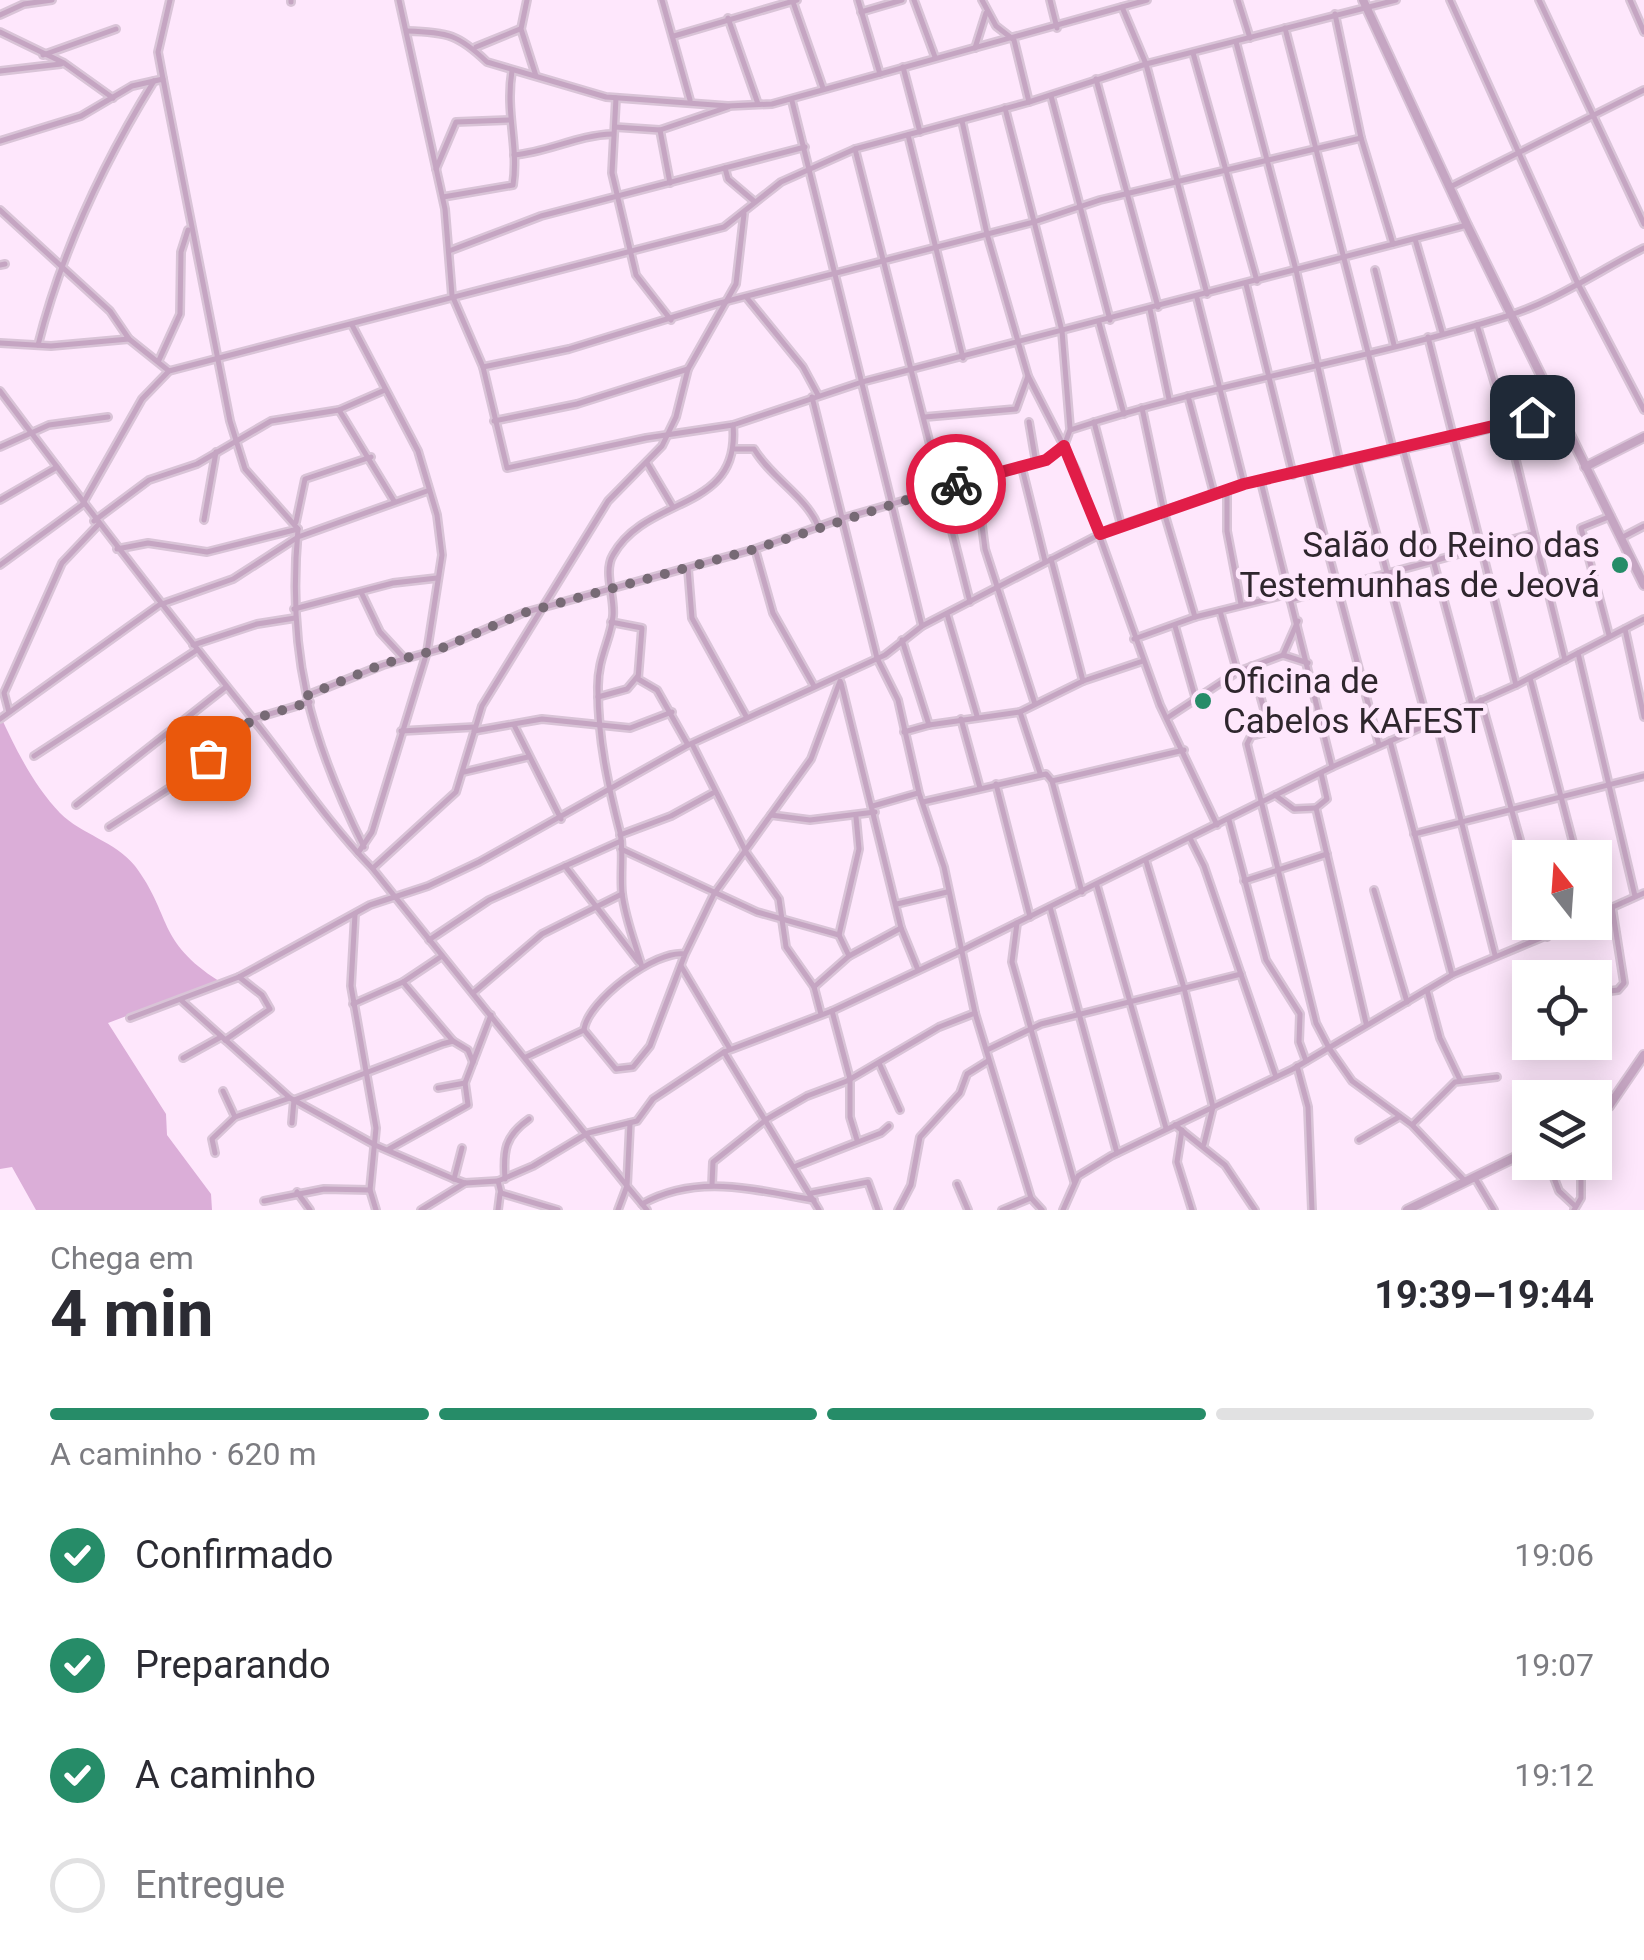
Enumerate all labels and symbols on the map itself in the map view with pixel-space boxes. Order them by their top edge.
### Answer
pin [1490,375,1575,460]
courier [906,434,1006,534]
place label: Salão do Reino das Testemunhas de Jeová [1240,525,1600,606]
marker: Salão do Reino das Testemunhas de Jeová [1609,554,1631,576]
place label: Oficina de Cabelos KAFEST [1223,661,1484,742]
marker: Oficina de Cabelos KAFEST [1192,690,1214,712]
pin [166,716,251,801]
north arrow [1512,840,1612,940]

